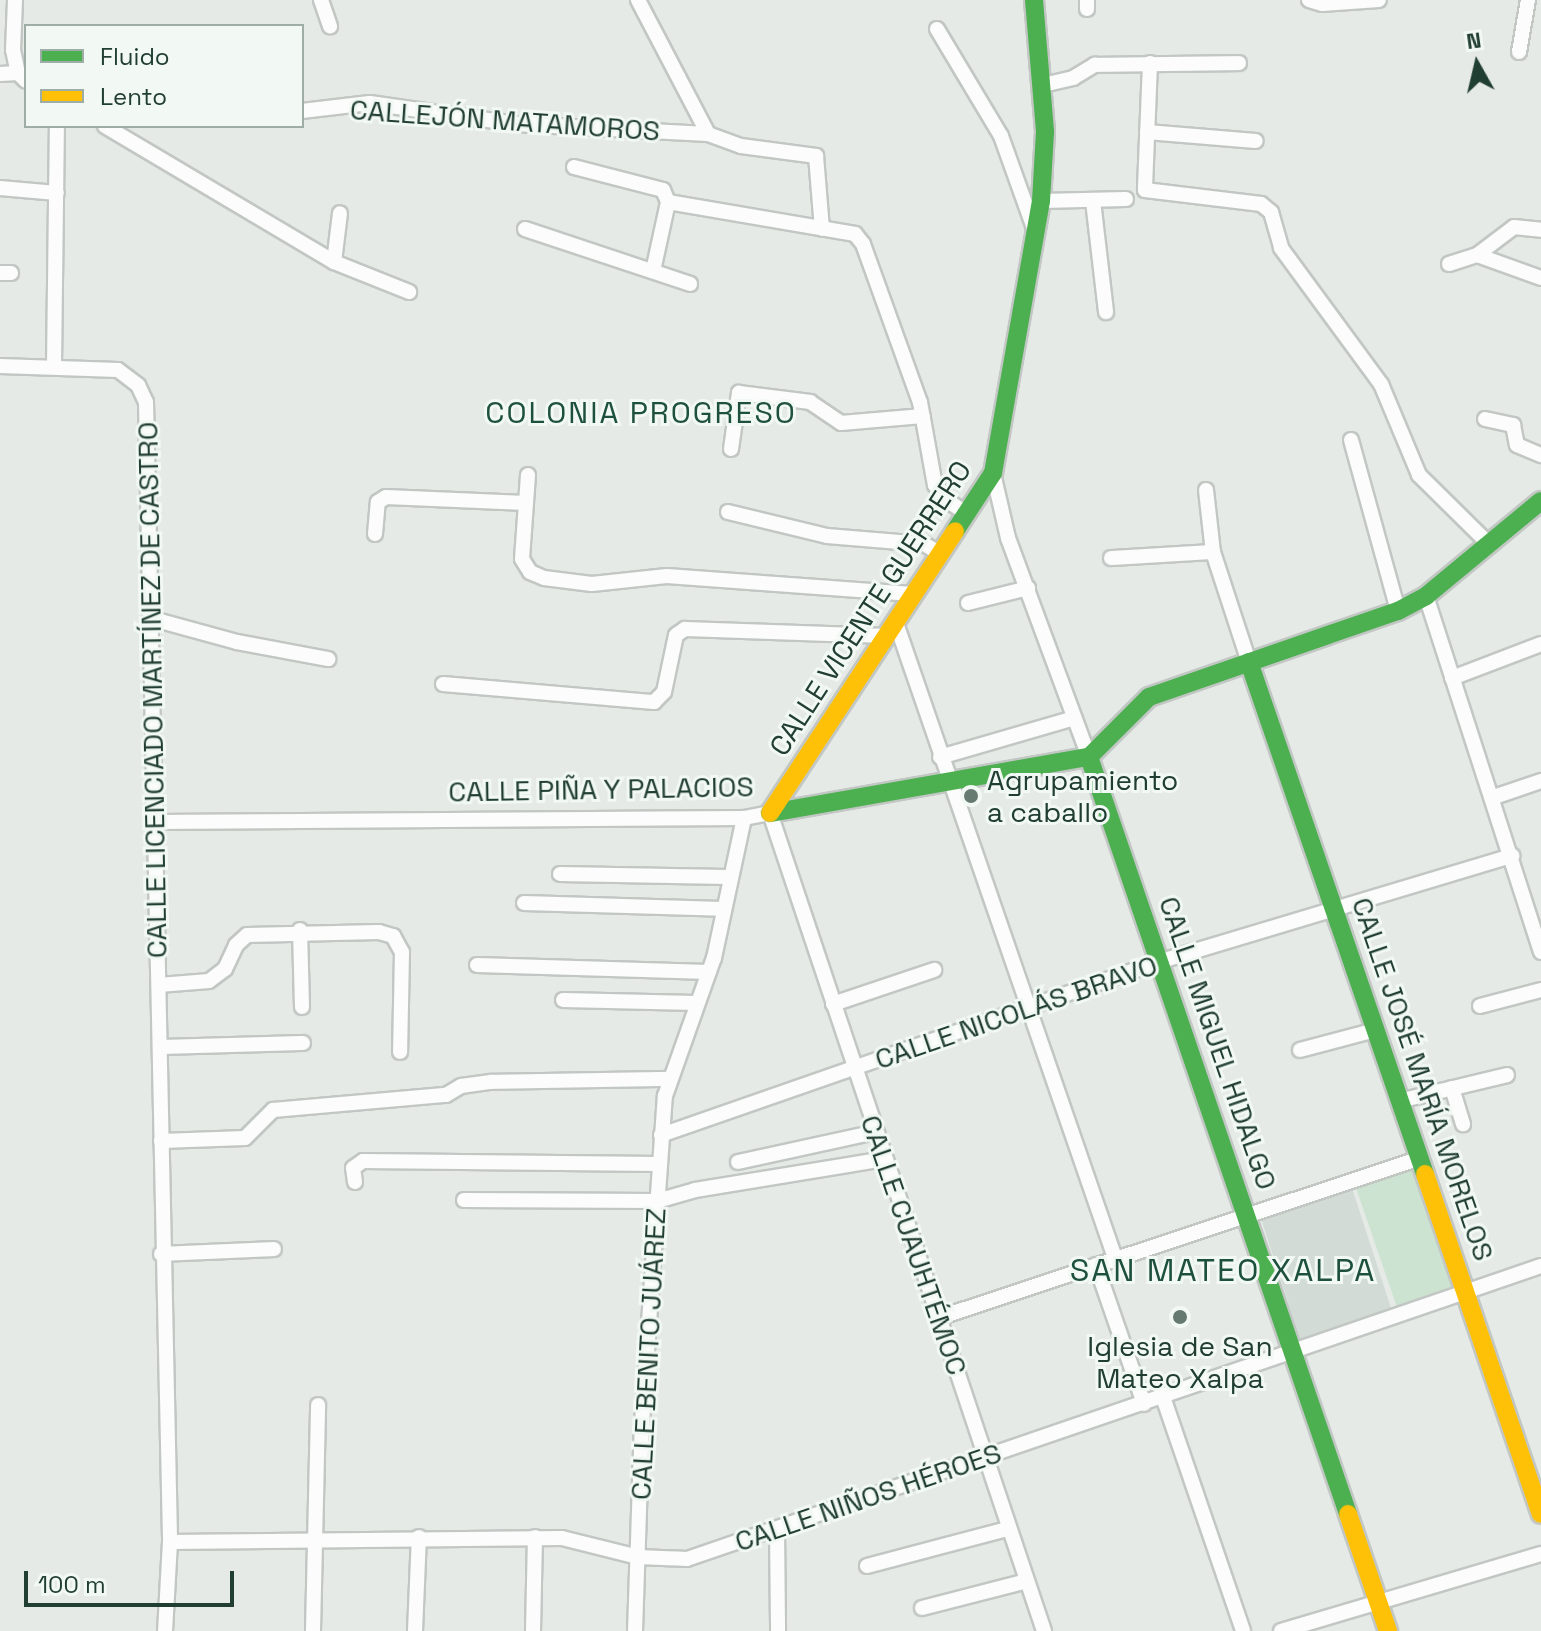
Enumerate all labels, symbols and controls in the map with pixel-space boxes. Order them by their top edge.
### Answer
legend [24,24,304,128]
north arrow [1437,24,1517,104]
text: N [1464,25,1483,55]
text: Fluido [100,41,170,72]
text: Lento [100,81,167,112]
street label: CALLEJÓN MATAMOROS [349,92,661,148]
district label: COLONIA PROGRESO [485,395,797,431]
street label: CALLE LICENCIADO MARTÍNEZ DE CASTRO [131,421,173,959]
street label: CALLE VICENTE GUERRERO [762,454,978,762]
place label: Agrupamiento a caballo [987,763,1178,829]
street label: CALLE PIÑA Y PALACIOS [447,770,755,808]
marker: Agrupamiento a caballo [962,787,980,805]
street label: CALLE MIGUEL HIDALGO [1152,892,1284,1194]
street label: CALLE JOSÉ MARÍA MORELOS [1345,893,1501,1265]
street label: CALLE NICOLÁS BRAVO [870,948,1162,1076]
street label: CALLE CUAUHTÉMOC [854,1111,974,1379]
street label: CALLE BENITO JUÁREZ [624,1207,672,1501]
district label: SAN MATEO XALPA [1070,1251,1376,1289]
marker: Iglesia de San Mateo Xalpa [1171,1308,1189,1326]
place label: Iglesia de San Mateo Xalpa [1087,1329,1273,1395]
street label: CALLE NIÑOS HÉROES [730,1436,1006,1558]
scale bar [28,1555,238,1605]
text: 100 m [38,1569,106,1600]

